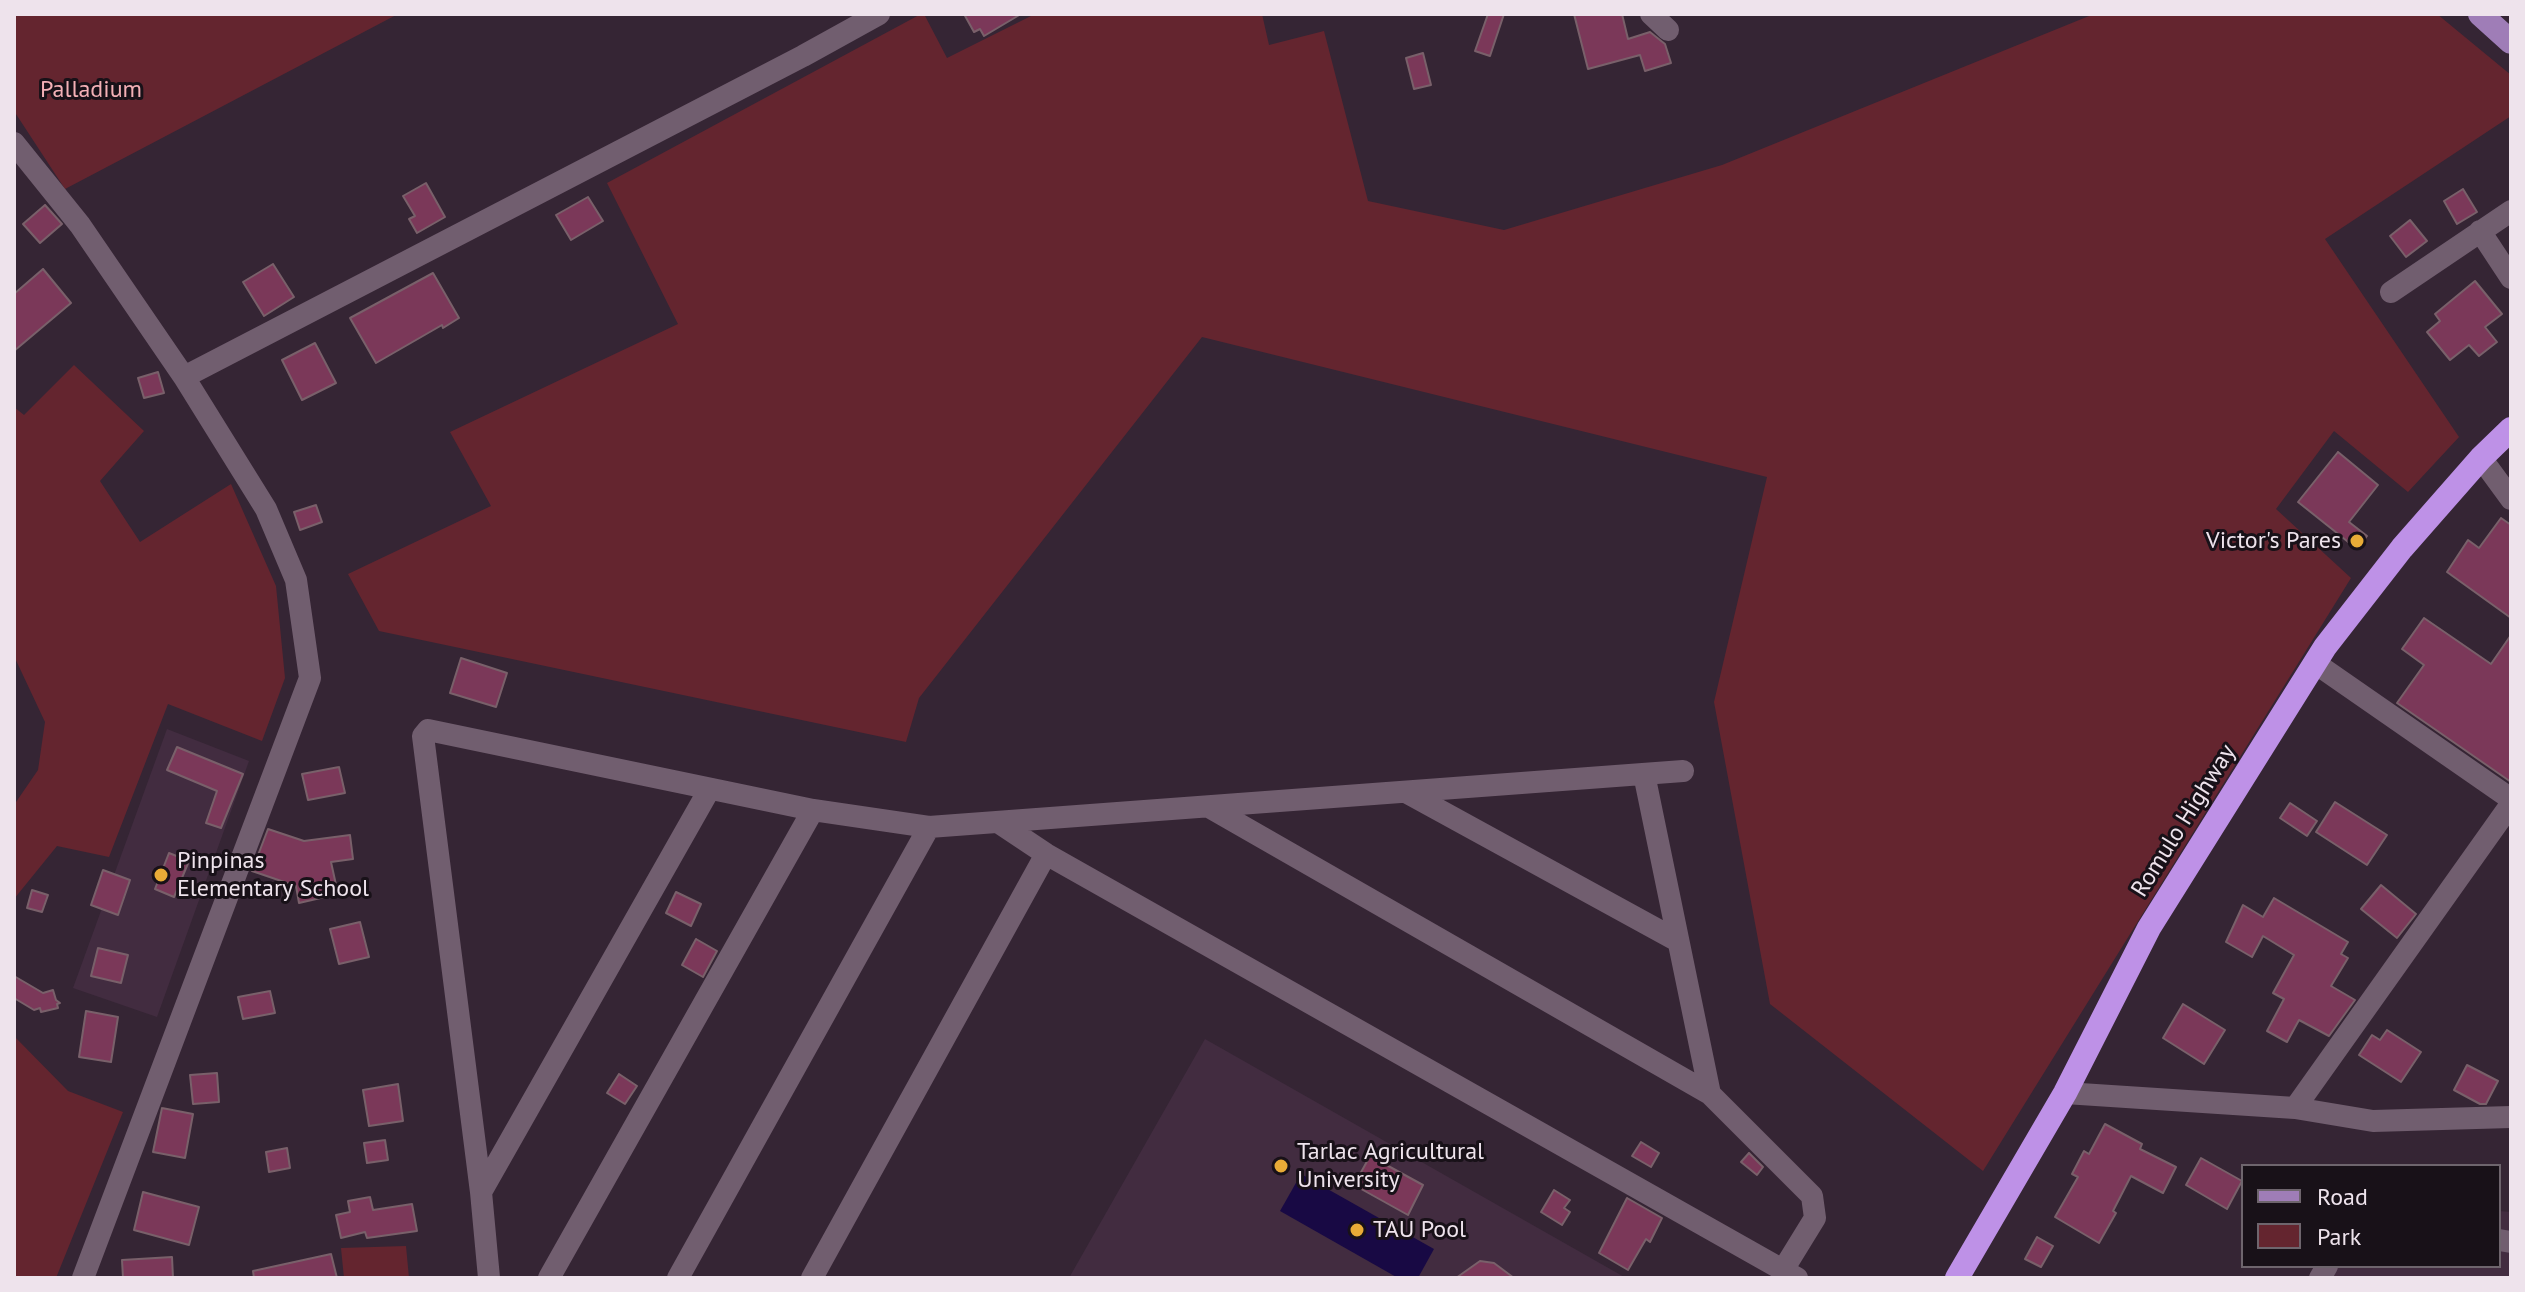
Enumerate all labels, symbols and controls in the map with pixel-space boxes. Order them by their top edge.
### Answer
park label: Palladium [40,76,142,104]
place label: Victor's Pares [2206,527,2341,555]
marker: Victor's Pares [2348,532,2366,550]
street label: Romulo Highway [2126,740,2242,902]
place label: Pinpinas Elementary School [177,847,369,903]
marker: Pinpinas Elementary School [152,866,170,884]
place label: Tarlac Agricultural University [1297,1138,1484,1194]
marker: Tarlac Agricultural University [1272,1157,1290,1175]
legend [2241,1164,2501,1268]
text: Road [2317,1181,2368,1212]
place label: TAU Pool [1373,1216,1466,1244]
marker: TAU Pool [1348,1221,1366,1239]
text: Park [2317,1221,2361,1252]

